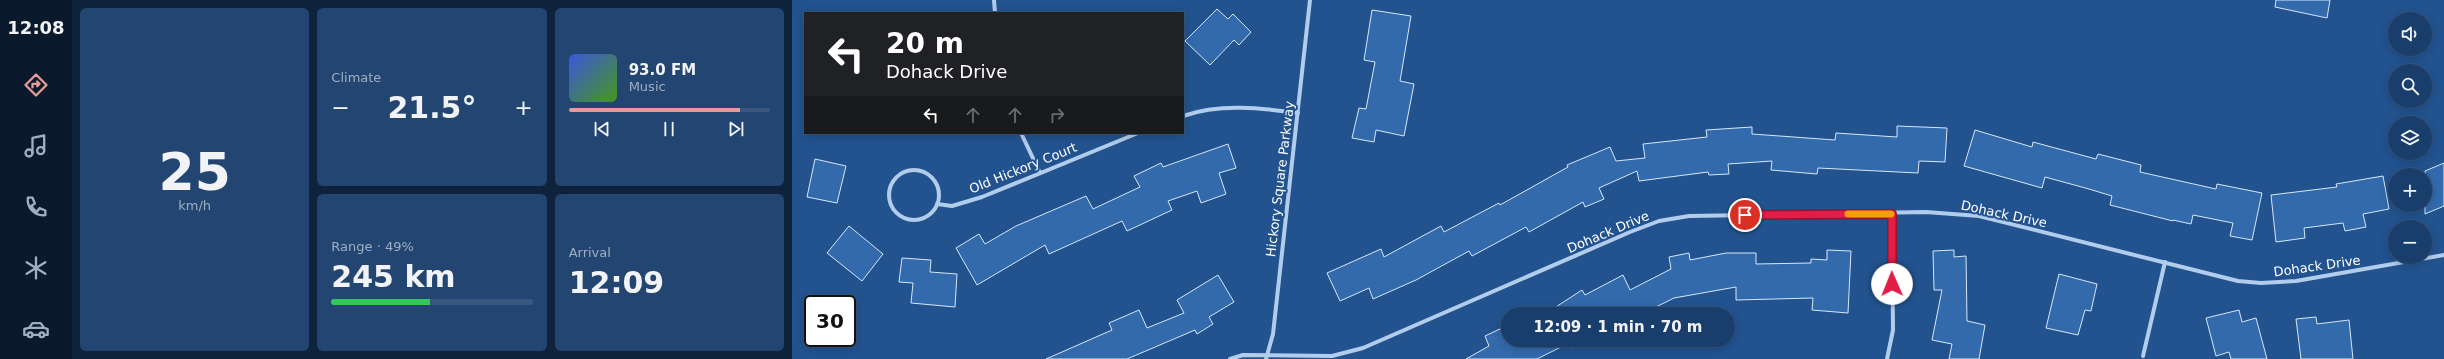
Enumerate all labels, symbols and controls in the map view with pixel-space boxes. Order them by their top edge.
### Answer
map controls [2388,12,2432,264]
button: sound [2388,12,2432,56]
text: 12:08 [7,17,65,38]
text: 20 m [886,27,964,60]
icon: left [820,28,872,80]
text: 93.0 FM [629,61,696,79]
text: Dohack Drive [886,61,1007,82]
button: search [2388,64,2432,108]
text: Climate [331,70,381,85]
icon: directions [22,71,50,99]
text: Music [629,79,666,94]
text: 21.5° [387,90,477,125]
text: − [331,95,350,120]
text: + [514,95,533,120]
street label: Hickory Square Parkway [1263,100,1297,258]
icon: left [920,104,942,126]
icon: ahead [962,104,984,126]
icon: ahead [1004,104,1026,126]
icon: right [1046,104,1068,126]
button: layers [2388,116,2432,160]
icon: previous [591,118,613,140]
icon: pause [658,118,680,140]
icon: next [725,118,747,140]
icon: music [22,132,50,160]
street label: Old Hickory Court [967,140,1079,196]
text: 25 [158,142,231,202]
button: + [2388,168,2432,212]
icon: phone [22,193,50,221]
text: km/h [178,198,211,213]
pin [1728,198,1762,232]
street label: Dohack Drive [1960,198,2048,230]
icon: arrive [1734,204,1756,226]
street label: Dohack Drive [1565,208,1651,256]
button: − [2388,220,2432,264]
text: Range · 49% [331,239,414,254]
text: Arrival [569,245,611,260]
street label: Dohack Drive [2273,252,2361,280]
icon: climate [22,254,50,282]
text: 245 km [331,259,456,294]
position arrow [1871,263,1913,305]
text: 12:09 [569,265,664,300]
speed limit sign: 30 [804,295,856,347]
icon: car [22,315,50,343]
text: 12:09 · 1 min · 70 m [1534,318,1702,336]

